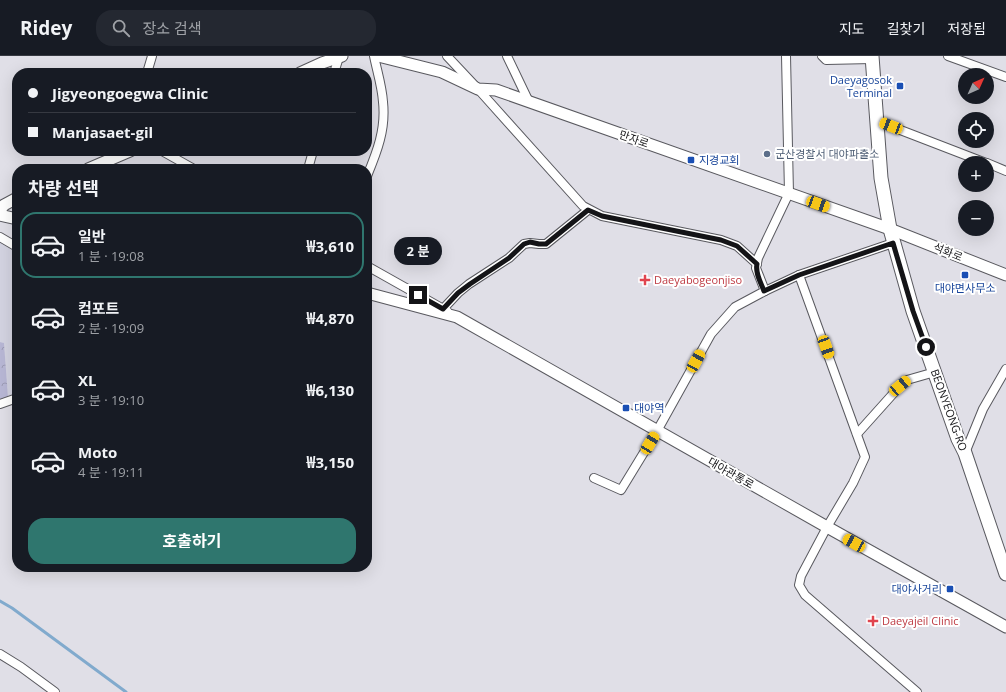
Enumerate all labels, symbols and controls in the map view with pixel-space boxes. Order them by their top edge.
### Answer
search box [96,10,376,46]
text: Ridey [20,15,72,41]
icon: search [110,17,132,39]
text: 장소 검색 [142,18,202,38]
text: 지도 [839,19,865,38]
text: 길찾기 [887,19,925,38]
text: 저장됨 [947,19,986,38]
north arrow [958,68,994,104]
map controls [958,68,994,236]
place label: Daeyagosok Terminal [830,72,892,100]
marker: Daeyagosok Terminal [895,81,905,91]
text: Jigyeongoegwa Clinic [52,83,208,103]
button: locate [958,112,994,148]
car [878,116,904,136]
text: Manjasaet-gil [52,122,153,142]
street label: 만자로 [617,126,651,151]
place label: 군산경찰서 대야파출소 [775,146,879,161]
marker: 군산경찰서 대야파출소 [762,149,772,159]
place label: 지경교회 [699,152,739,167]
marker: 지경교회 [686,155,696,165]
button: + [958,156,994,192]
text: 차량 선택 [28,176,99,200]
car [805,194,831,214]
button: − [958,200,994,236]
text: 일반 [78,226,106,246]
icon: car [30,227,66,263]
text: ₩3,610 [307,236,354,256]
callout: 2 분 [394,237,442,265]
street label: 석화로 [931,239,965,264]
text: 2 분 [407,242,429,260]
text: 1 분 · 19:08 [78,247,144,265]
marker: 대야면사무소 [960,270,970,280]
place label: Daeyabogeonjiso [654,272,743,287]
marker: Daeyabogeonjiso [639,274,651,286]
place label: 대야면사무소 [935,280,995,295]
route end [409,286,427,304]
text: 컴포트 [78,298,119,318]
icon: car [30,299,66,335]
text: ₩4,870 [307,308,354,328]
text: 2 분 · 19:09 [78,319,144,337]
car [816,334,836,360]
route start [917,338,935,356]
car [685,348,707,374]
street label: BEONYEONG-RO [928,367,971,453]
text: XL [78,370,96,390]
icon: car [30,371,66,407]
car [887,374,913,398]
text: ₩6,130 [307,380,354,400]
text: 3 분 · 19:10 [78,391,144,409]
place label: 대야역 [634,400,664,415]
marker: 대야역 [621,403,631,413]
car [639,430,661,456]
text: Moto [78,442,117,462]
icon: car [30,443,66,479]
text: ₩3,150 [307,452,354,472]
street label: 대야관통로 [706,453,757,492]
text: 4 분 · 19:11 [78,463,144,481]
button: 호출하기 [28,518,356,564]
car [841,532,867,554]
place label: 대야사거리 [891,581,942,596]
marker: 대야사거리 [945,584,955,594]
place label: Daeyajeil Clinic [882,613,959,628]
marker: Daeyajeil Clinic [867,615,879,627]

